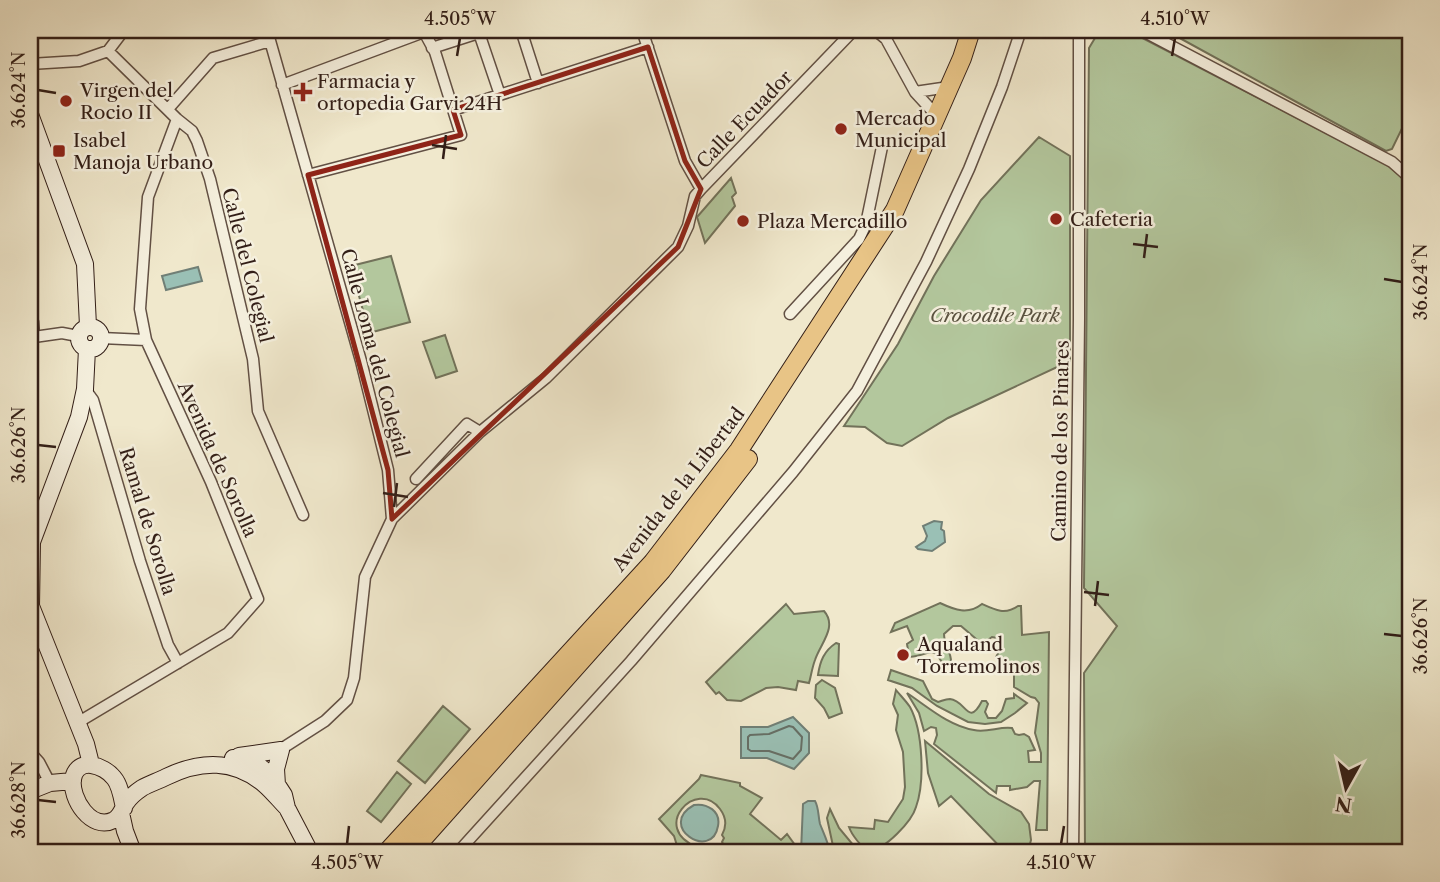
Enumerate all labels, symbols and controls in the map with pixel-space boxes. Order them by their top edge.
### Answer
text: 4.505°W [424,8,497,30]
text: 4.510°W [1140,8,1211,30]
text: 36.624°N [8,51,30,129]
street label: Calle Ecuador [692,65,797,173]
place label: Farmacia y ortopedia Garvi 24H [317,70,502,115]
place label: Virgen del Rocio II [79,79,173,124]
marker: Farmacia y ortopedia Garvi 24H [295,84,311,100]
marker: Virgen del Rocio II [58,93,74,109]
place label: Mercado Municipal [855,107,947,152]
marker: Mercado Municipal [833,121,849,137]
place label: Isabel Manoja Urbano [73,129,213,174]
marker: Isabel Manoja Urbano [51,143,67,159]
street label: Calle del Colegial [217,185,278,345]
place label: Cafeteria [1070,208,1153,231]
place label: Plaza Mercadillo [757,210,907,233]
marker: Cafeteria [1048,211,1064,227]
marker: Plaza Mercadillo [735,213,751,229]
text: 36.624°N [1410,243,1432,321]
street label: Calle Loma del Colegial [336,246,414,460]
park label: Crocodile Park [930,304,1060,327]
street label: Camino de los Pinares [1047,340,1074,542]
street label: Avenida de Sorolla [172,377,262,541]
street label: Avenida de la Libertad [607,402,750,577]
text: 36.626°N [8,406,30,484]
street label: Ramal de Sorolla [114,444,181,598]
text: 36.626°N [1410,597,1432,675]
place label: Aqualand Torremolinos [916,633,1040,678]
marker: Aqualand Torremolinos [895,647,911,663]
north arrow [1310,752,1380,822]
text: 36.628°N [8,761,30,839]
text: N [1334,792,1353,817]
text: 4.505°W [311,852,384,874]
text: 4.510°W [1026,852,1097,874]

